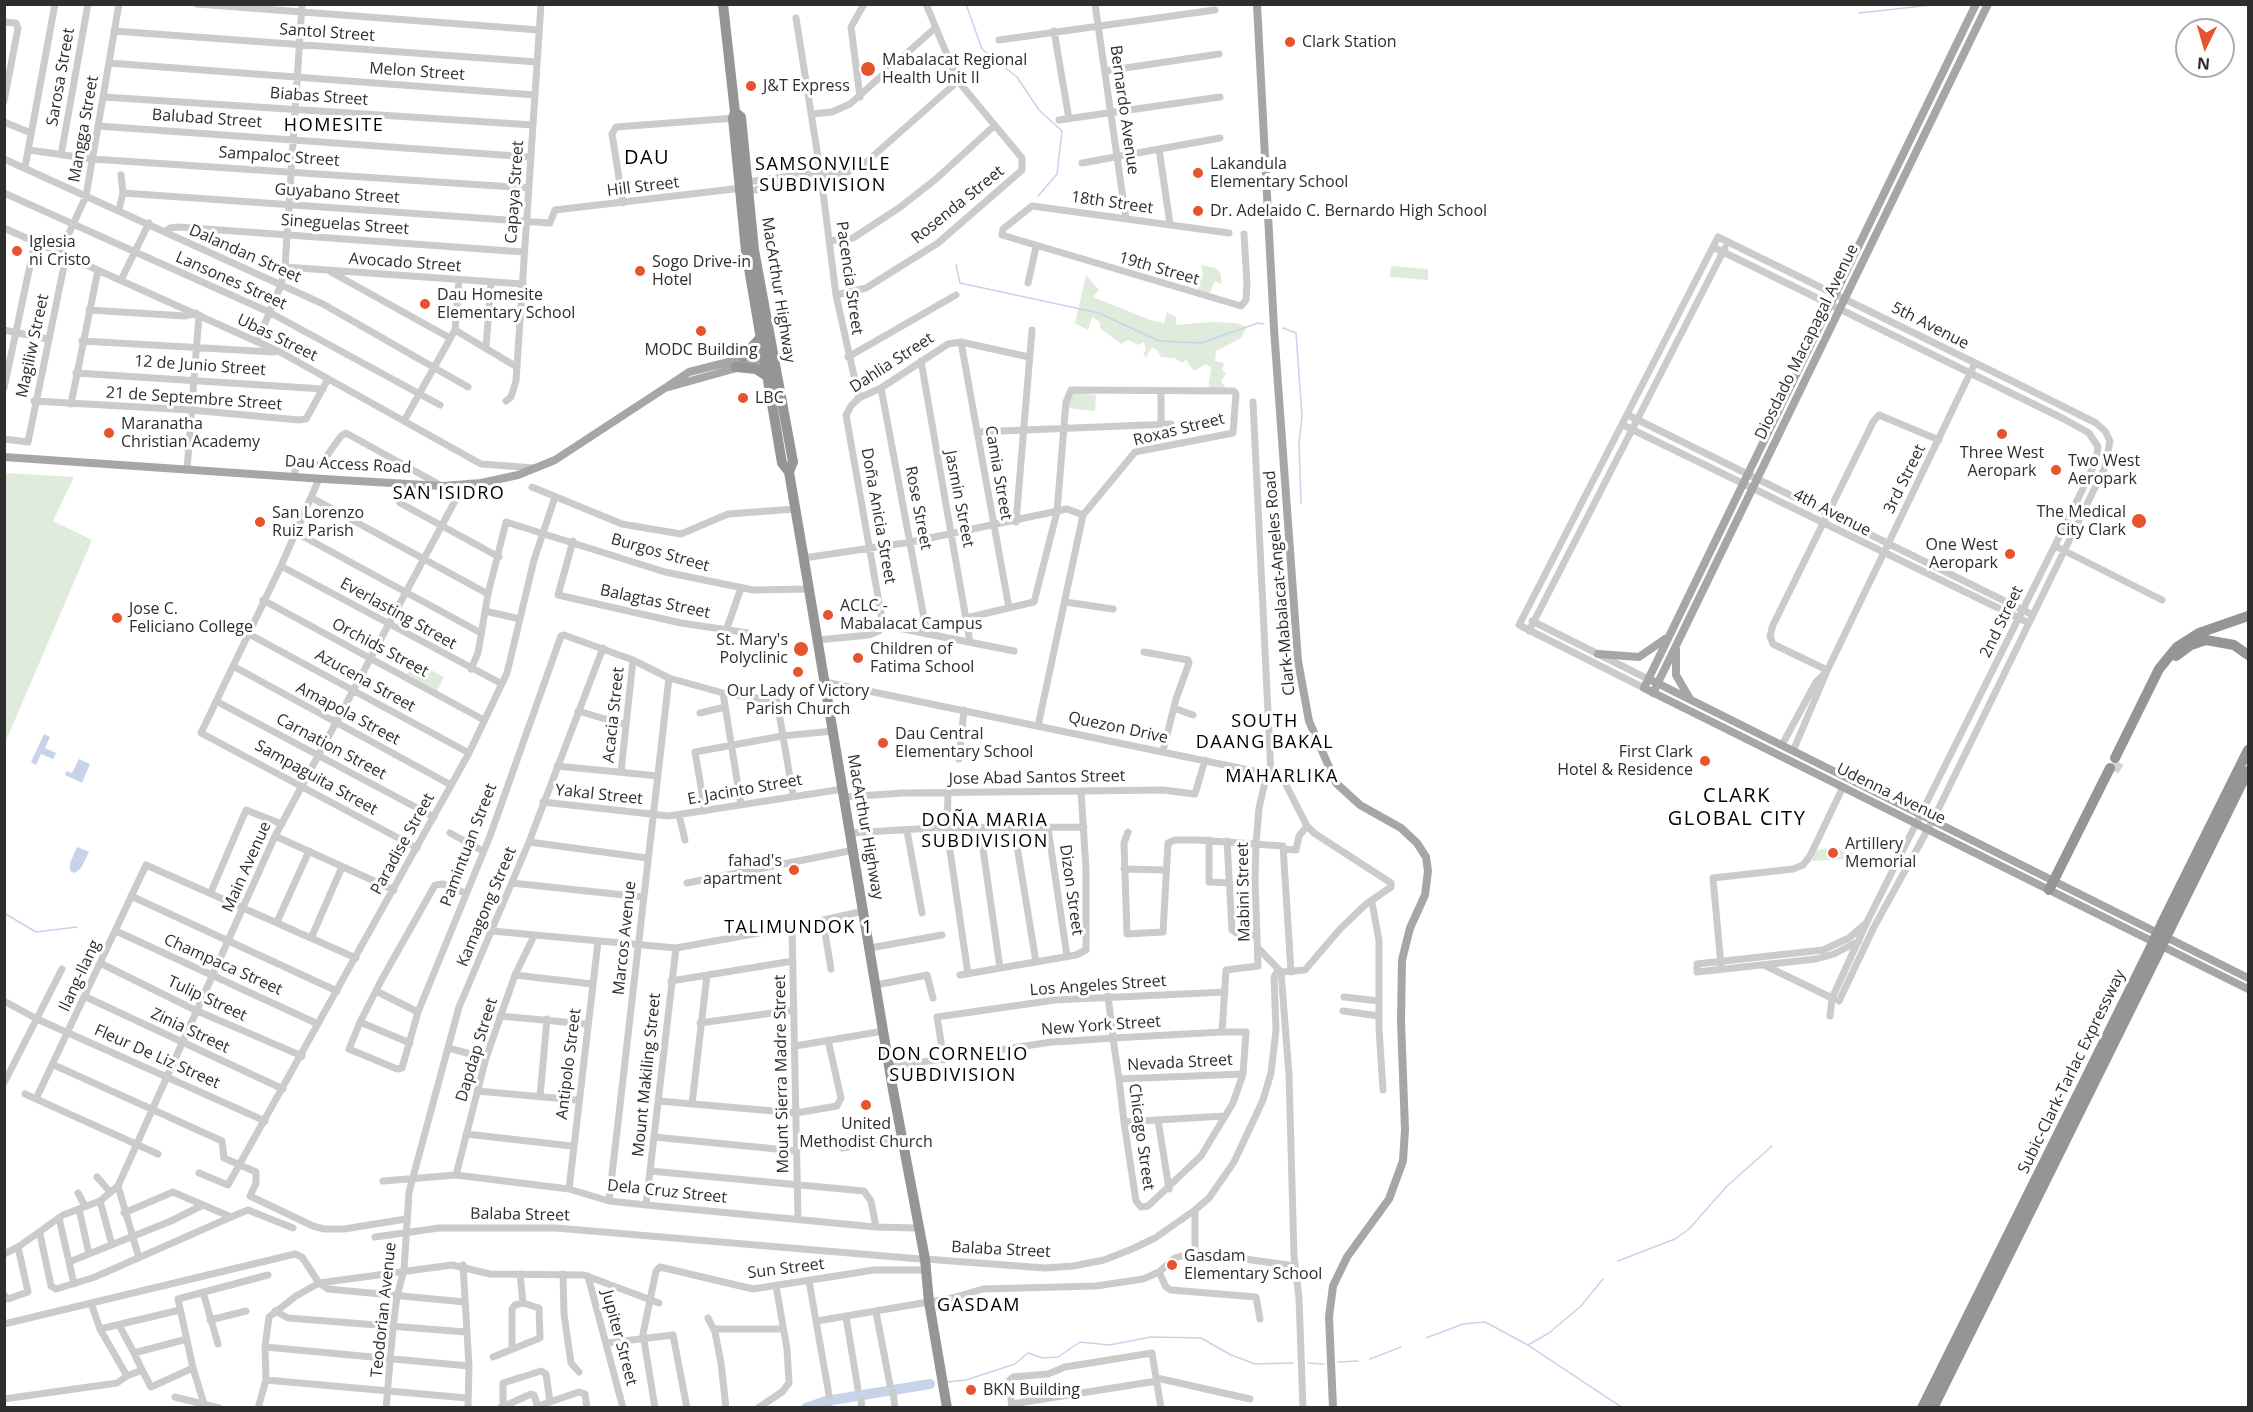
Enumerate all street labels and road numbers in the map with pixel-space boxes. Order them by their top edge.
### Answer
street label: Santol Street [279,20,375,46]
street label: Sarosa Street [43,26,79,128]
street label: Bernardo Avenue [1105,44,1143,176]
street label: Melon Street [369,59,465,85]
street label: Mangga Street [65,74,103,184]
street label: Biabas Street [269,84,369,110]
street label: Balubad Street [151,106,263,132]
street label: Capaya Street [502,140,528,244]
street label: Sampaloc Street [218,143,340,171]
street label: Rosenda Street [908,162,1008,248]
street label: Hill Street [606,173,680,201]
street label: Guyabano Street [274,180,400,208]
street label: 18th Street [1070,188,1154,218]
street label: Sineguelas Street [280,211,410,239]
street label: MacArthur Highway [757,216,799,364]
street label: Pacencia Street [832,220,866,336]
street label: Dalandan Street [186,221,304,287]
street label: Diosdado Macapagal Avenue [1751,241,1863,443]
street label: Lansones Street [172,248,290,314]
street label: 19th Street [1117,248,1201,290]
street label: Avocado Street [348,249,462,277]
street label: Magiliw Street [13,292,53,400]
street label: 5th Avenue [1888,298,1972,354]
street label: Ubas Street [234,310,320,366]
street label: Dahlia Street [846,329,938,397]
street label: 12 de Junio Street [134,352,266,380]
street label: 21 de Septembre Street [105,383,283,415]
street label: Roxas Street [1131,409,1227,451]
street label: Camia Street [980,424,1016,522]
street label: 3rd Street [1880,441,1930,517]
street label: Doña Anicia Street [857,447,899,585]
street label: Jasmin Street [940,449,978,549]
street label: Dau Access Road [284,452,412,478]
street label: Rose Street [900,464,936,552]
street label: Clark-Mabalacat-Angeles Road [1261,470,1299,696]
street label: 4th Avenue [1790,485,1874,541]
street label: Burgos Street [609,530,711,576]
street label: Everlasting Street [336,574,460,654]
street label: Balagtas Street [598,581,712,623]
street label: 2nd Street [1976,583,2028,661]
street label: Orchids Street [328,614,432,682]
street label: Azucena Street [312,646,418,716]
street label: Acacia Street [599,666,629,764]
street label: Amapola Street [293,679,403,749]
street label: Quezon Drive [1066,708,1170,748]
street label: Carnation Street [273,710,389,784]
street label: Sampaguita Street [251,736,381,820]
street label: MacArthur Highway [843,753,887,901]
street label: Udenna Avenue [1833,759,1949,829]
street label: Jose Abad Santos Street [948,767,1126,789]
street label: E. Jacinto Street [686,770,804,810]
street label: Pamintuan Street [437,781,501,909]
street label: Yakal Street [554,781,644,809]
street label: Paradise Street [367,790,439,898]
street label: Main Avenue [219,819,275,915]
street label: Mabini Street [1234,842,1254,942]
street label: Dizon Street [1055,843,1087,937]
street label: Kamagong Street [453,844,521,970]
street label: Marcos Avenue [609,880,641,996]
street label: Champaca Street [161,930,285,1000]
street label: Ilang-Ilang [55,937,105,1015]
street label: Subic-Clark-Tarlac Expressway [2014,967,2130,1177]
street label: Tulip Street [164,972,250,1026]
street label: Los Angeles Street [1029,972,1167,1000]
street label: Mount Sierra Madre Street [771,974,793,1174]
street label: Mount Makiling Street [629,992,665,1158]
street label: Dapdap Street [452,996,502,1104]
street label: Zinia Street [148,1004,232,1058]
street label: Antipolo Street [553,1007,585,1121]
street label: New York Street [1041,1012,1161,1040]
street label: Fleur De Liz Street [91,1021,223,1093]
street label: Nevada Street [1127,1051,1233,1075]
street label: Chicago Street [1124,1082,1158,1192]
street label: Dela Cruz Street [606,1176,728,1208]
street label: Balaba Street [470,1205,570,1225]
street label: Balaba Street [951,1238,1051,1262]
street label: Teodorian Avenue [367,1241,401,1379]
street label: Sun Street [746,1255,826,1283]
street label: Jupiter Street [597,1288,641,1388]

